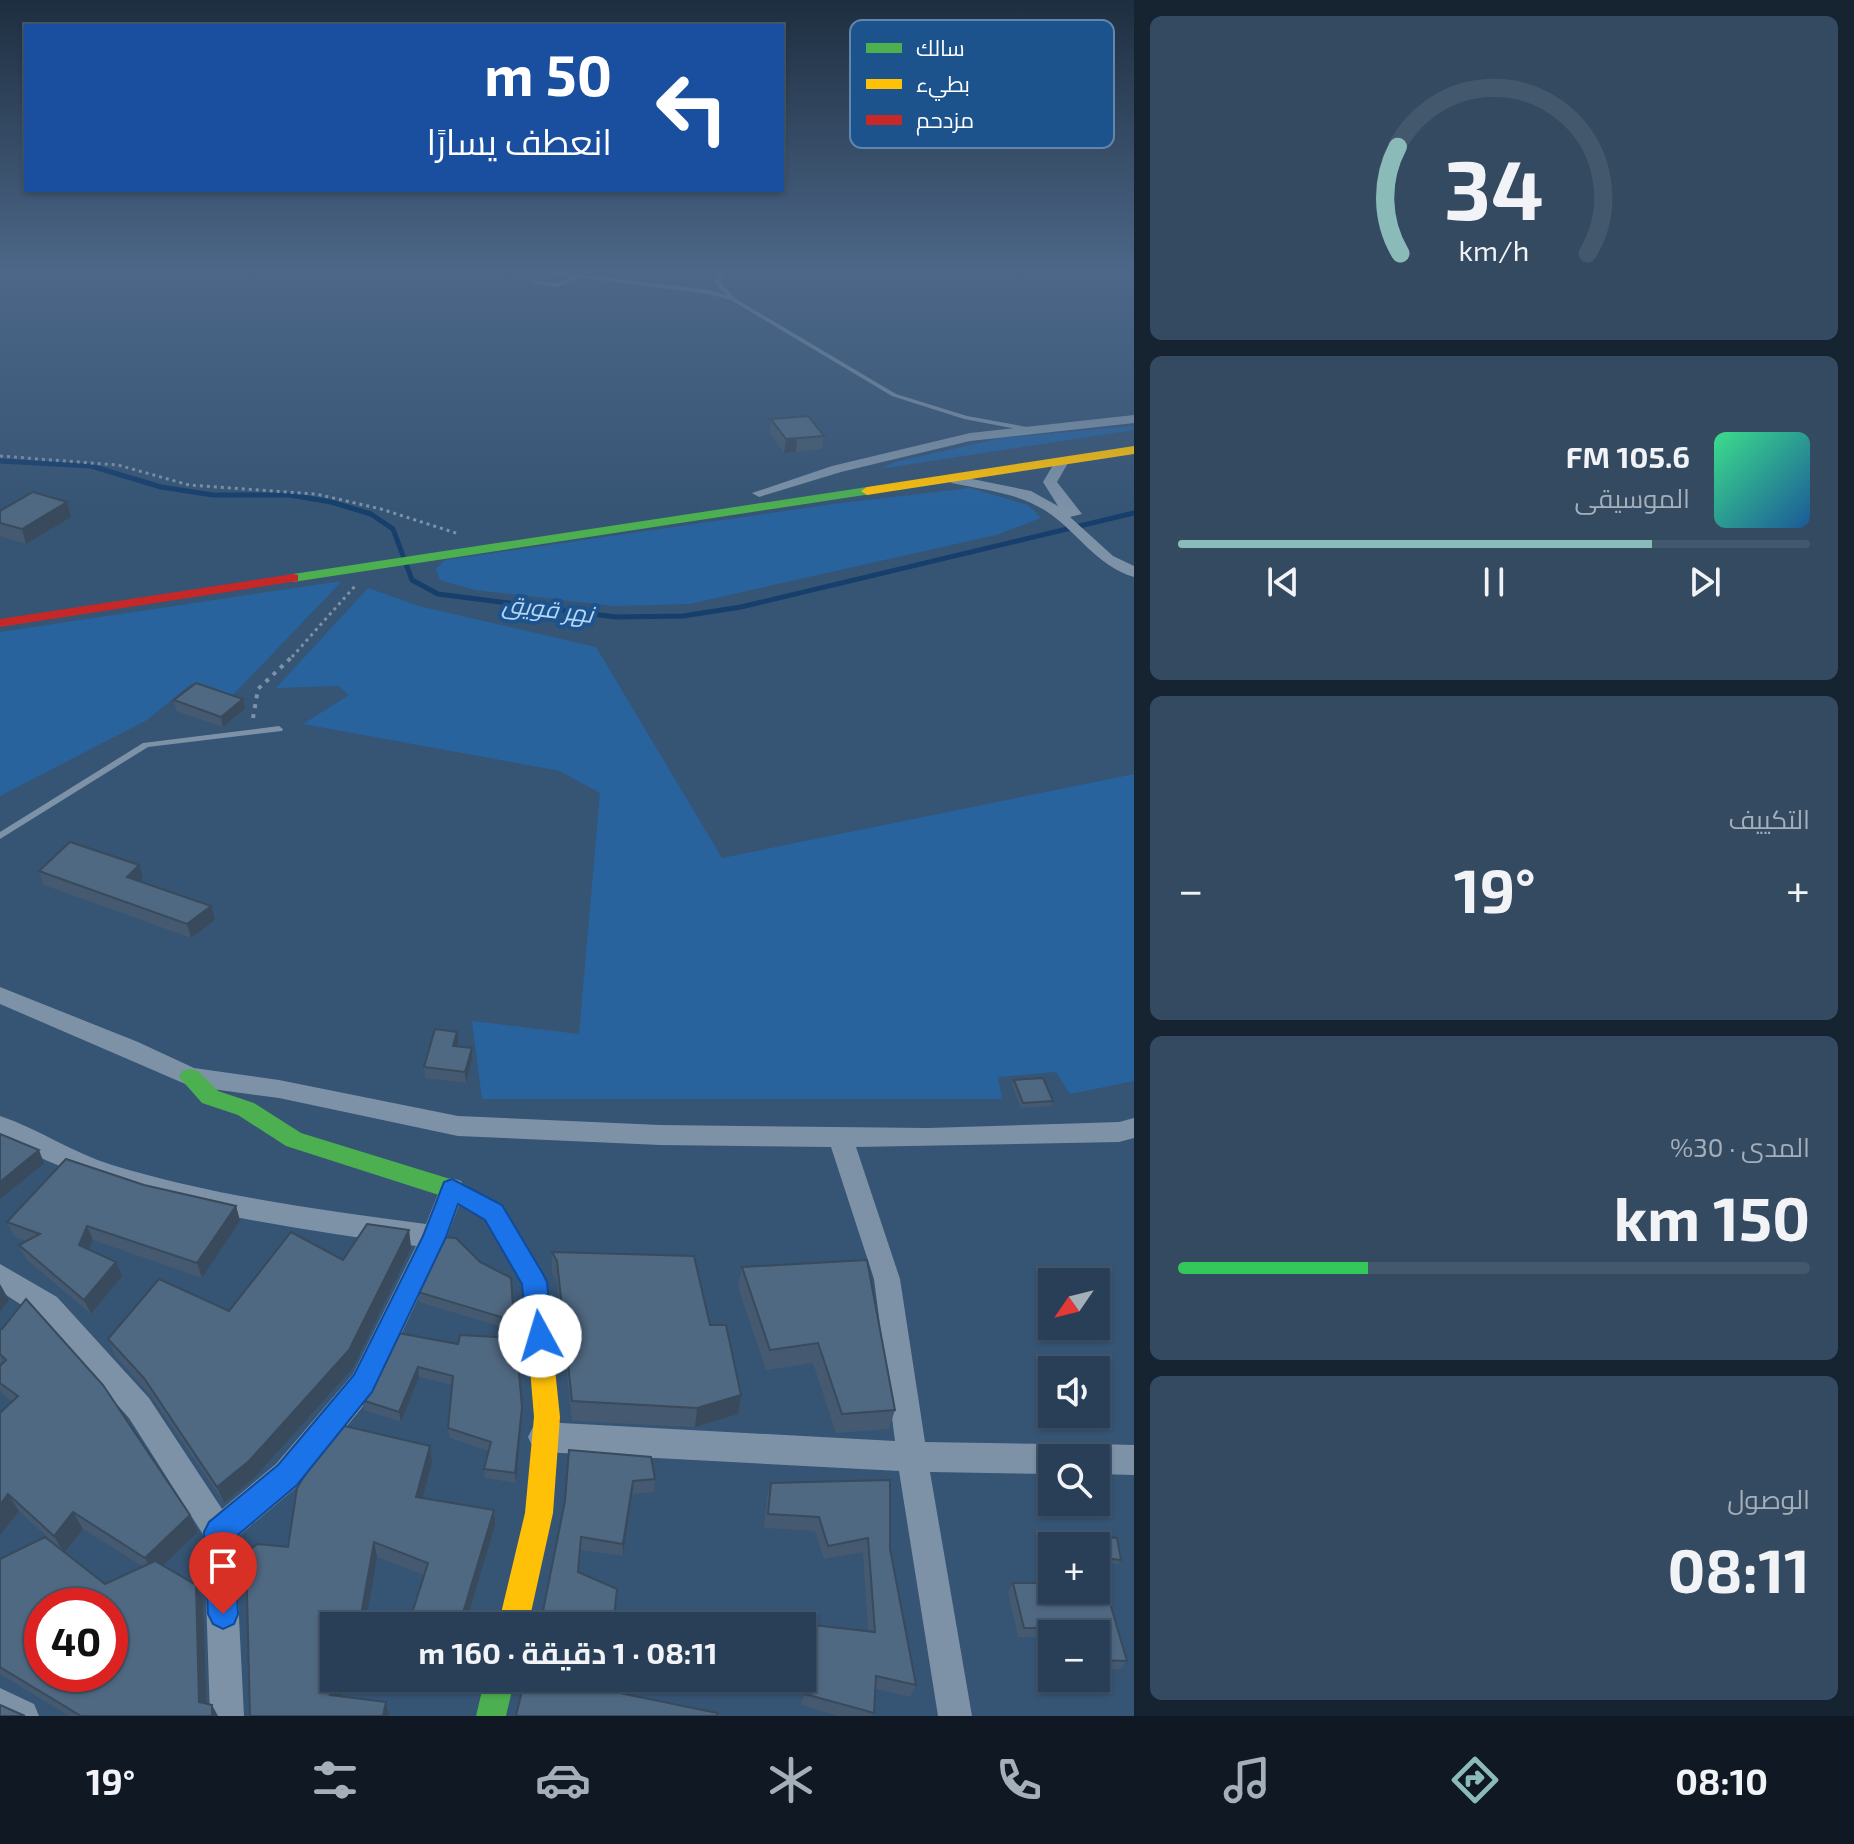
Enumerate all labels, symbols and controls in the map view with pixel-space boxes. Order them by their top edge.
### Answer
legend [850,20,1114,148]
text: سالك [916,34,965,60]
text: 50 m [484,40,612,107]
icon: left [640,56,744,160]
text: بطيء [916,70,970,101]
text: مزدحم [916,106,974,136]
text: انعطف يسارًا [426,119,612,162]
text: 34 [1444,137,1544,237]
text: km/h [1459,232,1529,267]
text: 105.6 FM [1566,438,1690,474]
text: الموسيقى [1575,482,1690,513]
icon: previous [1261,560,1305,604]
icon: pause [1472,560,1516,604]
icon: next [1683,560,1727,604]
water label: نهر قويق [501,588,598,630]
text: التكييف [1728,803,1810,834]
text: 19° [1454,853,1536,925]
text: − [1178,862,1204,915]
text: + [1786,862,1810,915]
text: المدى · 30% [1670,1131,1810,1162]
text: 150 km [1614,1181,1810,1253]
north arrow [1038,1268,1110,1340]
map controls [1038,1268,1110,1692]
position arrow [498,1294,582,1378]
button: sound [1038,1356,1110,1428]
button: search [1038,1444,1110,1516]
text: الوصول [1727,1483,1810,1514]
pin [189,1532,257,1614]
button: + [1038,1532,1110,1604]
text: 08:11 [1668,1533,1810,1605]
icon: arrive [201,1544,245,1588]
speed limit sign: 40 [24,1588,128,1692]
button: − [1038,1620,1110,1692]
text: 08:11 · 1 دقيقة · 160 m [418,1634,718,1670]
icon: filters [307,1752,363,1808]
icon: car [535,1752,591,1808]
icon: climate [763,1752,819,1808]
icon: phone [991,1752,1047,1808]
icon: music [1219,1752,1275,1808]
icon: directions [1447,1752,1503,1808]
text: 19° [86,1759,135,1802]
text: 08:10 [1675,1759,1768,1802]

